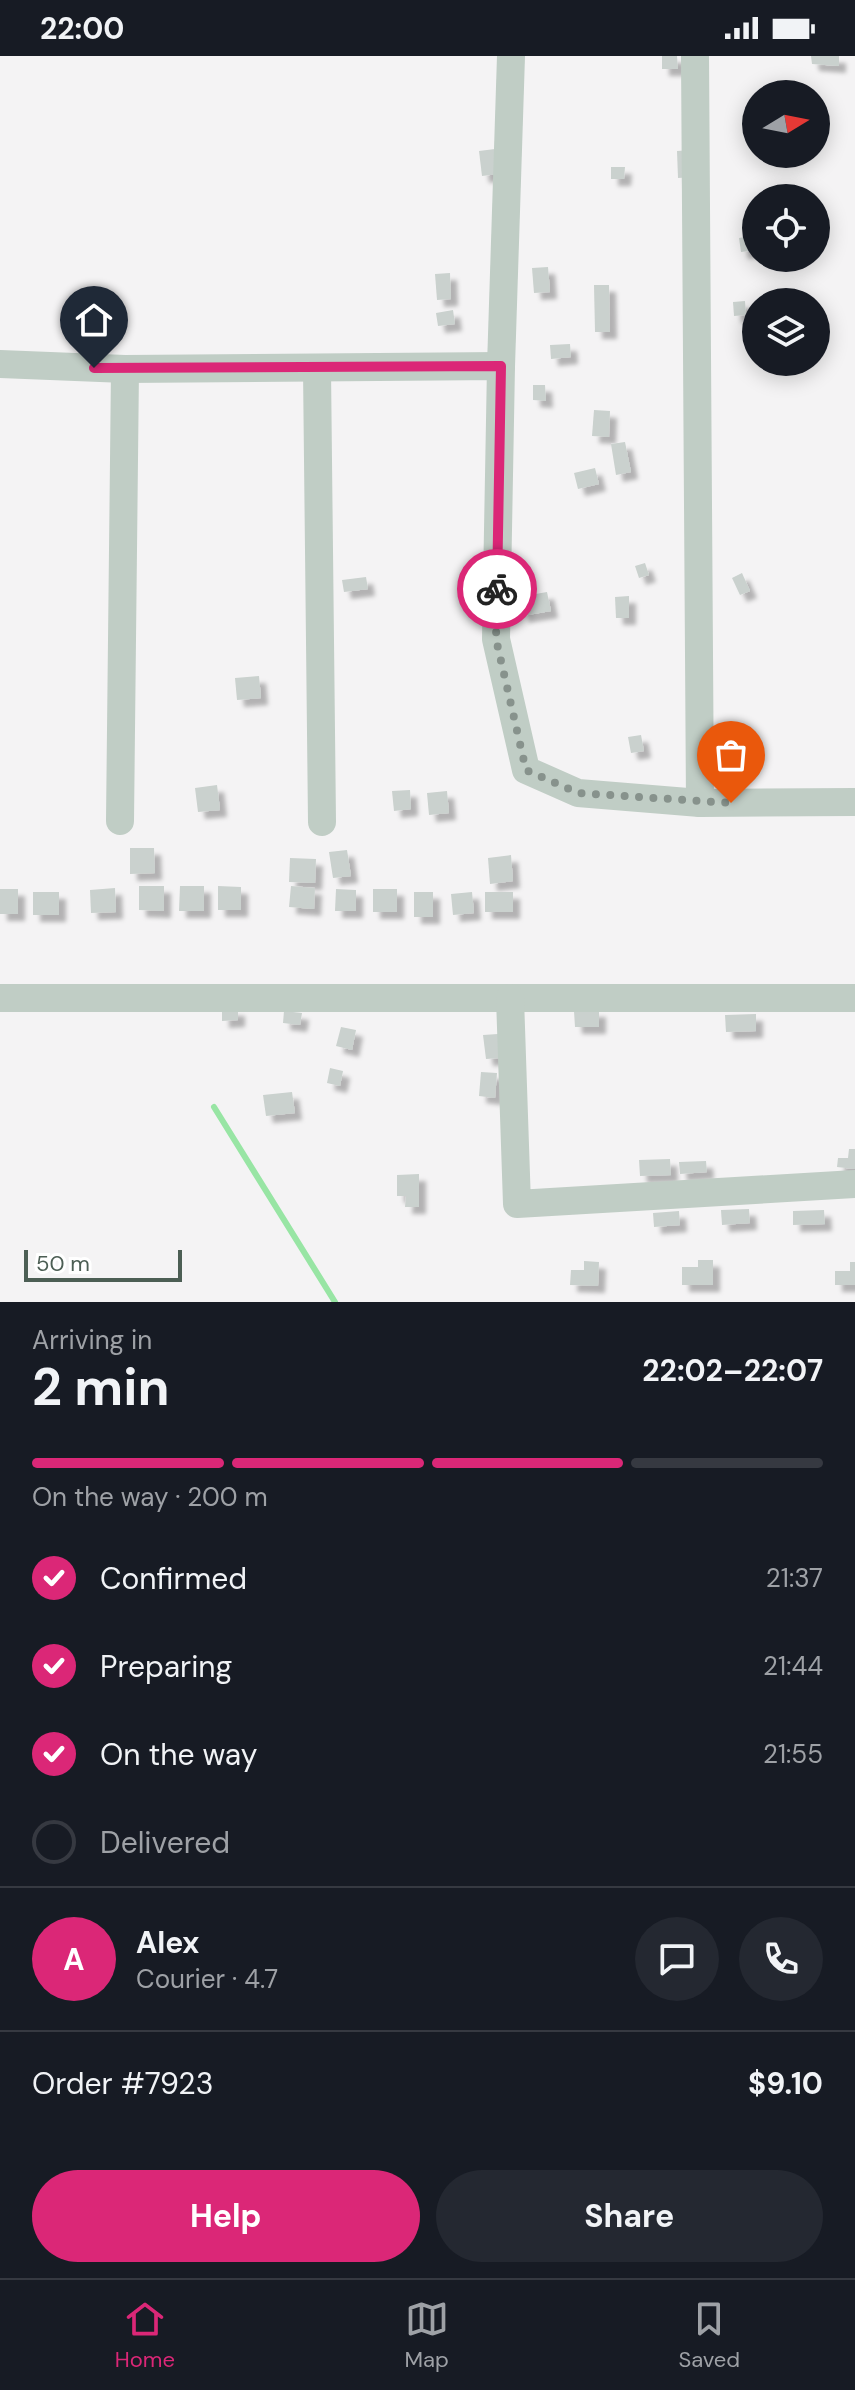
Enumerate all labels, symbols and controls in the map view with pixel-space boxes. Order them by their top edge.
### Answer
text: 22:00 [40,9,124,48]
north arrow [742,80,830,168]
map controls [742,80,830,376]
button: locate [742,184,830,272]
pin [60,286,128,368]
button: layers [742,288,830,376]
icon: home [72,298,116,342]
courier [457,549,537,629]
icon: bike [475,567,519,611]
pin [697,721,765,803]
icon: bag [709,733,753,777]
scale bar [24,1246,182,1282]
text: 50 m [36,1249,90,1278]
text: Arriving in [32,1323,152,1357]
text: 22:02–22:07 [642,1351,823,1390]
text: 2 min [32,1353,170,1421]
text: On the way · 200 m [32,1480,268,1514]
icon: check [32,1556,76,1600]
text: Confirmed [100,1559,247,1598]
text: 21:37 [766,1561,823,1595]
icon: check [32,1644,76,1688]
text: Preparing [100,1647,232,1686]
text: 21:44 [763,1649,823,1683]
icon: check [32,1732,76,1776]
text: On the way [100,1735,257,1774]
text: 21:55 [763,1737,823,1771]
text: Delivered [100,1823,230,1862]
button: chat [635,1917,719,2001]
button: phone [739,1917,823,2001]
text: Alex [136,1923,199,1962]
text: A [63,1940,85,1979]
text: Courier · 4.7 [136,1962,278,1996]
text: Order #7923 [32,2064,213,2103]
text: $9.10 [748,2064,823,2103]
button: Help [32,2170,420,2262]
button: Share [436,2170,823,2262]
tab: Home [115,2297,175,2374]
tab: Map [405,2297,449,2374]
tab: Saved [678,2297,740,2374]

